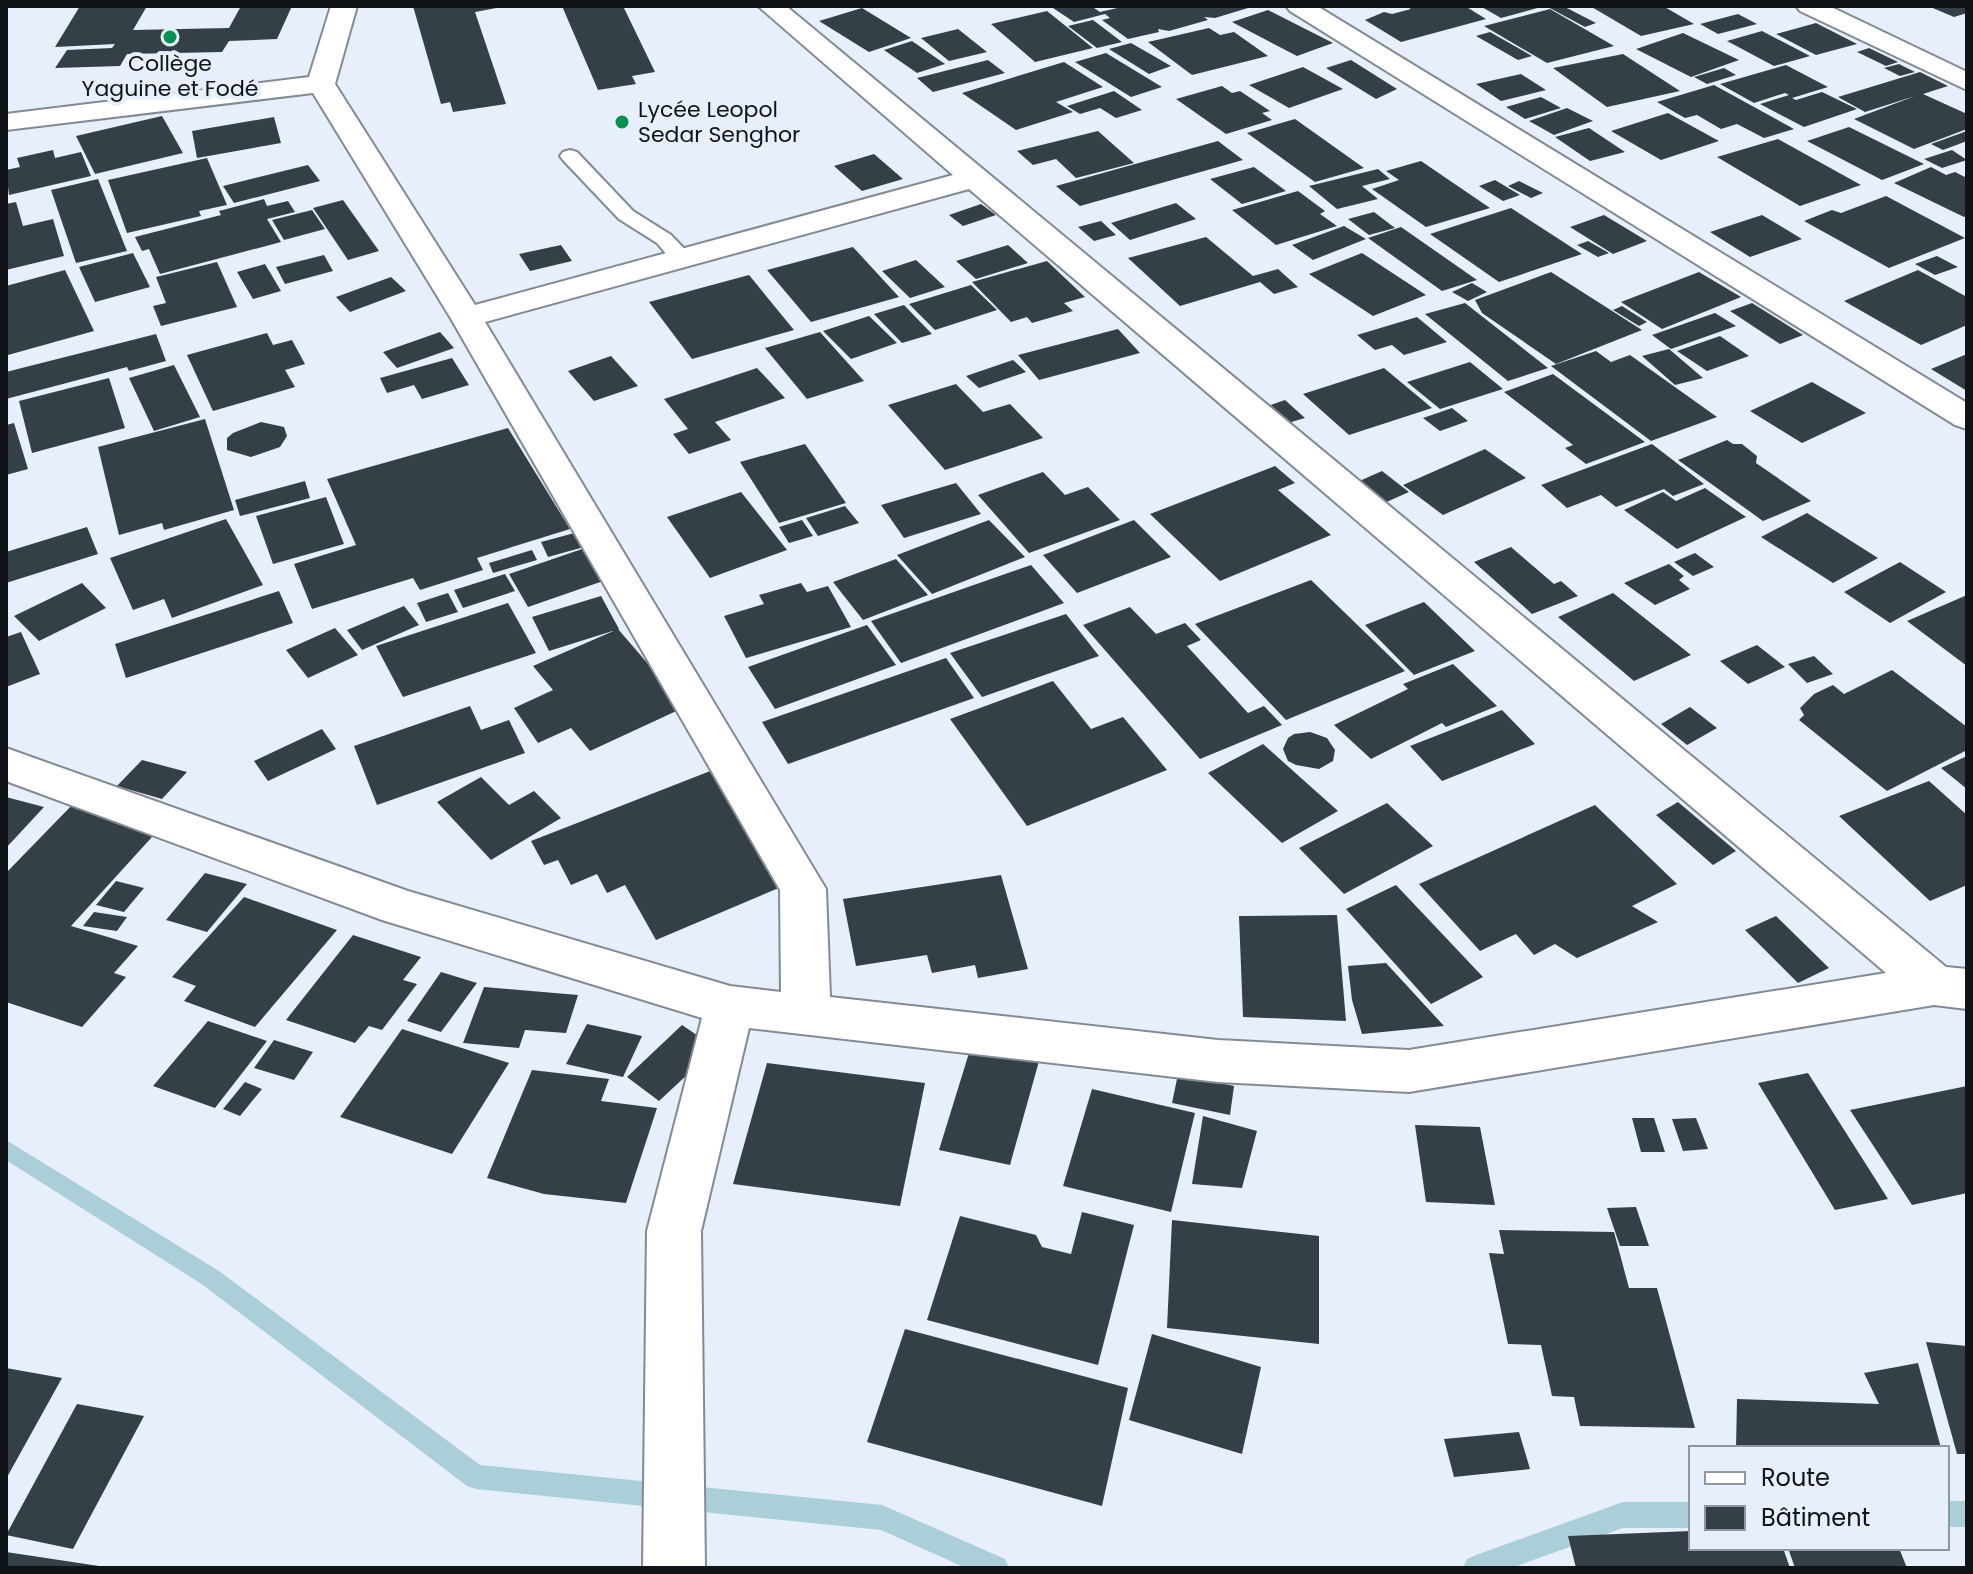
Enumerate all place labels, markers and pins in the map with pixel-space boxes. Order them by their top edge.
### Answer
marker: Collège Yaguine et Fodé [161,28,179,46]
place label: Collège Yaguine et Fodé [82,48,258,104]
place label: Lycée Leopol Sedar Senghor [638,94,800,150]
marker: Lycée Leopol Sedar Senghor [613,113,631,131]

